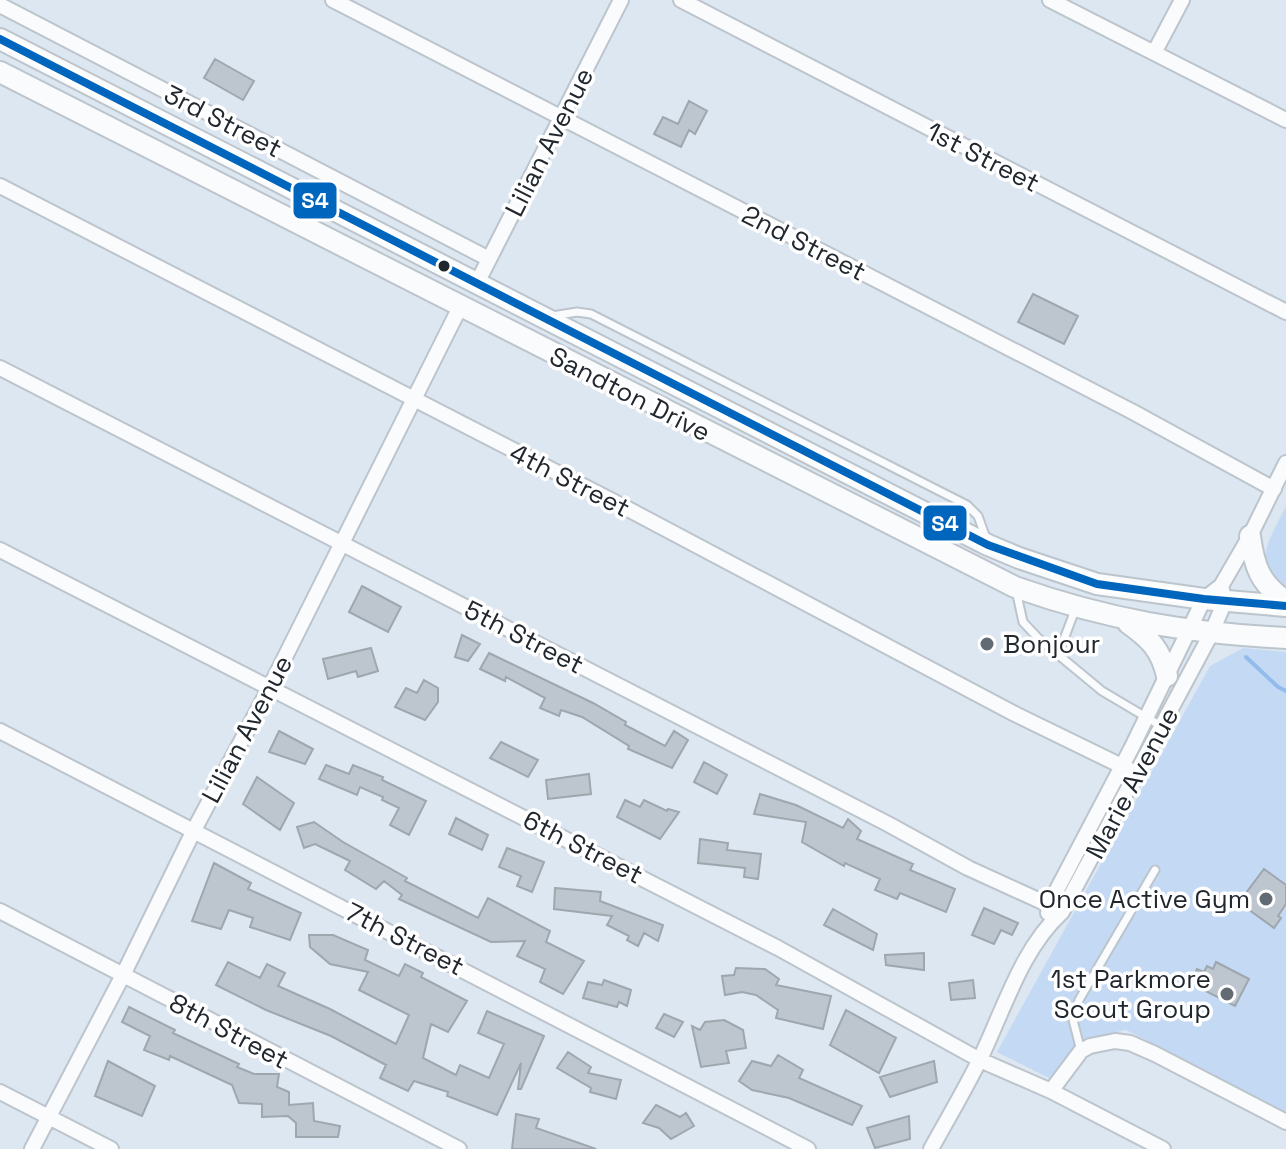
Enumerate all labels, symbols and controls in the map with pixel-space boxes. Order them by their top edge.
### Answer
street label: Lilian Avenue [497,62,601,222]
street label: 3rd Street [158,77,288,165]
street label: 1st Street [921,114,1045,200]
line badge: S4 [292,181,338,220]
text: S4 [301,186,329,214]
street label: 2nd Street [736,197,872,289]
unlabelled marker [436,258,452,274]
street label: Sandton Drive [544,339,716,449]
street label: 4th Street [504,435,636,525]
line badge: S4 [922,504,968,542]
text: S4 [931,509,959,537]
street label: 5th Street [459,592,589,682]
place label: Bonjour [1003,627,1100,661]
marker: Bonjour [978,635,996,653]
street label: Lilian Avenue [194,649,300,809]
street label: Marie Avenue [1078,701,1186,865]
street label: 6th Street [517,802,649,892]
place label: Once Active Gym [1039,882,1250,916]
marker: Once Active Gym [1257,890,1275,908]
street label: 7th Street [340,895,470,983]
place label: 1st Parkmore Scout Group [1051,962,1211,1026]
street label: 8th Street [164,985,294,1077]
marker: 1st Parkmore Scout Group [1218,985,1236,1003]

